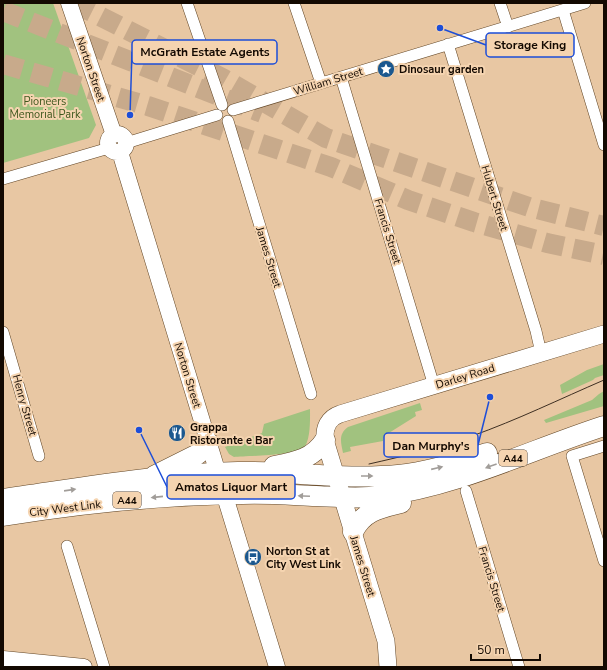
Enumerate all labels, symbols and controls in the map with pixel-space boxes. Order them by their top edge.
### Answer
callout: Storage King [486,33,574,57]
street label: Norton Street [72,35,109,104]
text: Storage King [494,37,566,53]
callout: McGrath Estate Agents [132,40,277,64]
text: McGrath Estate Agents [140,44,270,60]
place icon: Dinosaur garden [376,59,396,79]
place label: Dinosaur garden [399,62,484,77]
street label: William Street [292,64,365,99]
park label: Pioneers Memorial Park [9,94,81,122]
street label: Hubert Street [477,164,512,233]
street label: Francis Street [370,197,405,266]
street label: James Street [252,224,285,290]
street label: Norton Street [170,341,205,410]
street label: Darley Road [434,360,497,393]
street label: Henry Street [9,373,40,438]
place label: Grappa Ristorante e Bar [190,420,273,448]
restaurant icon: Grappa Ristorante e Bar [167,423,187,443]
callout: Dan Murphy's [384,433,478,457]
text: Dan Murphy's [392,438,470,454]
road number: A44 [499,450,527,466]
one-way arrow [484,464,496,470]
one-way arrow [431,465,443,471]
one-way arrow [361,473,374,479]
callout: Amatos Liquor Mart [167,475,295,499]
text: Amatos Liquor Mart [175,479,287,495]
one-way arrow [64,487,76,493]
road number: A44 [113,492,141,508]
one-way arrow [298,492,310,499]
one-way arrow [151,494,163,500]
street label: City West Link [28,497,102,520]
street label: James Street [346,533,379,599]
place label: Norton St at City West Link [266,544,342,572]
street label: Francis Street [474,545,509,614]
bus stop icon: Norton St at City West Link [243,547,263,567]
scale bar [471,636,540,662]
text: 50 m [477,642,505,658]

